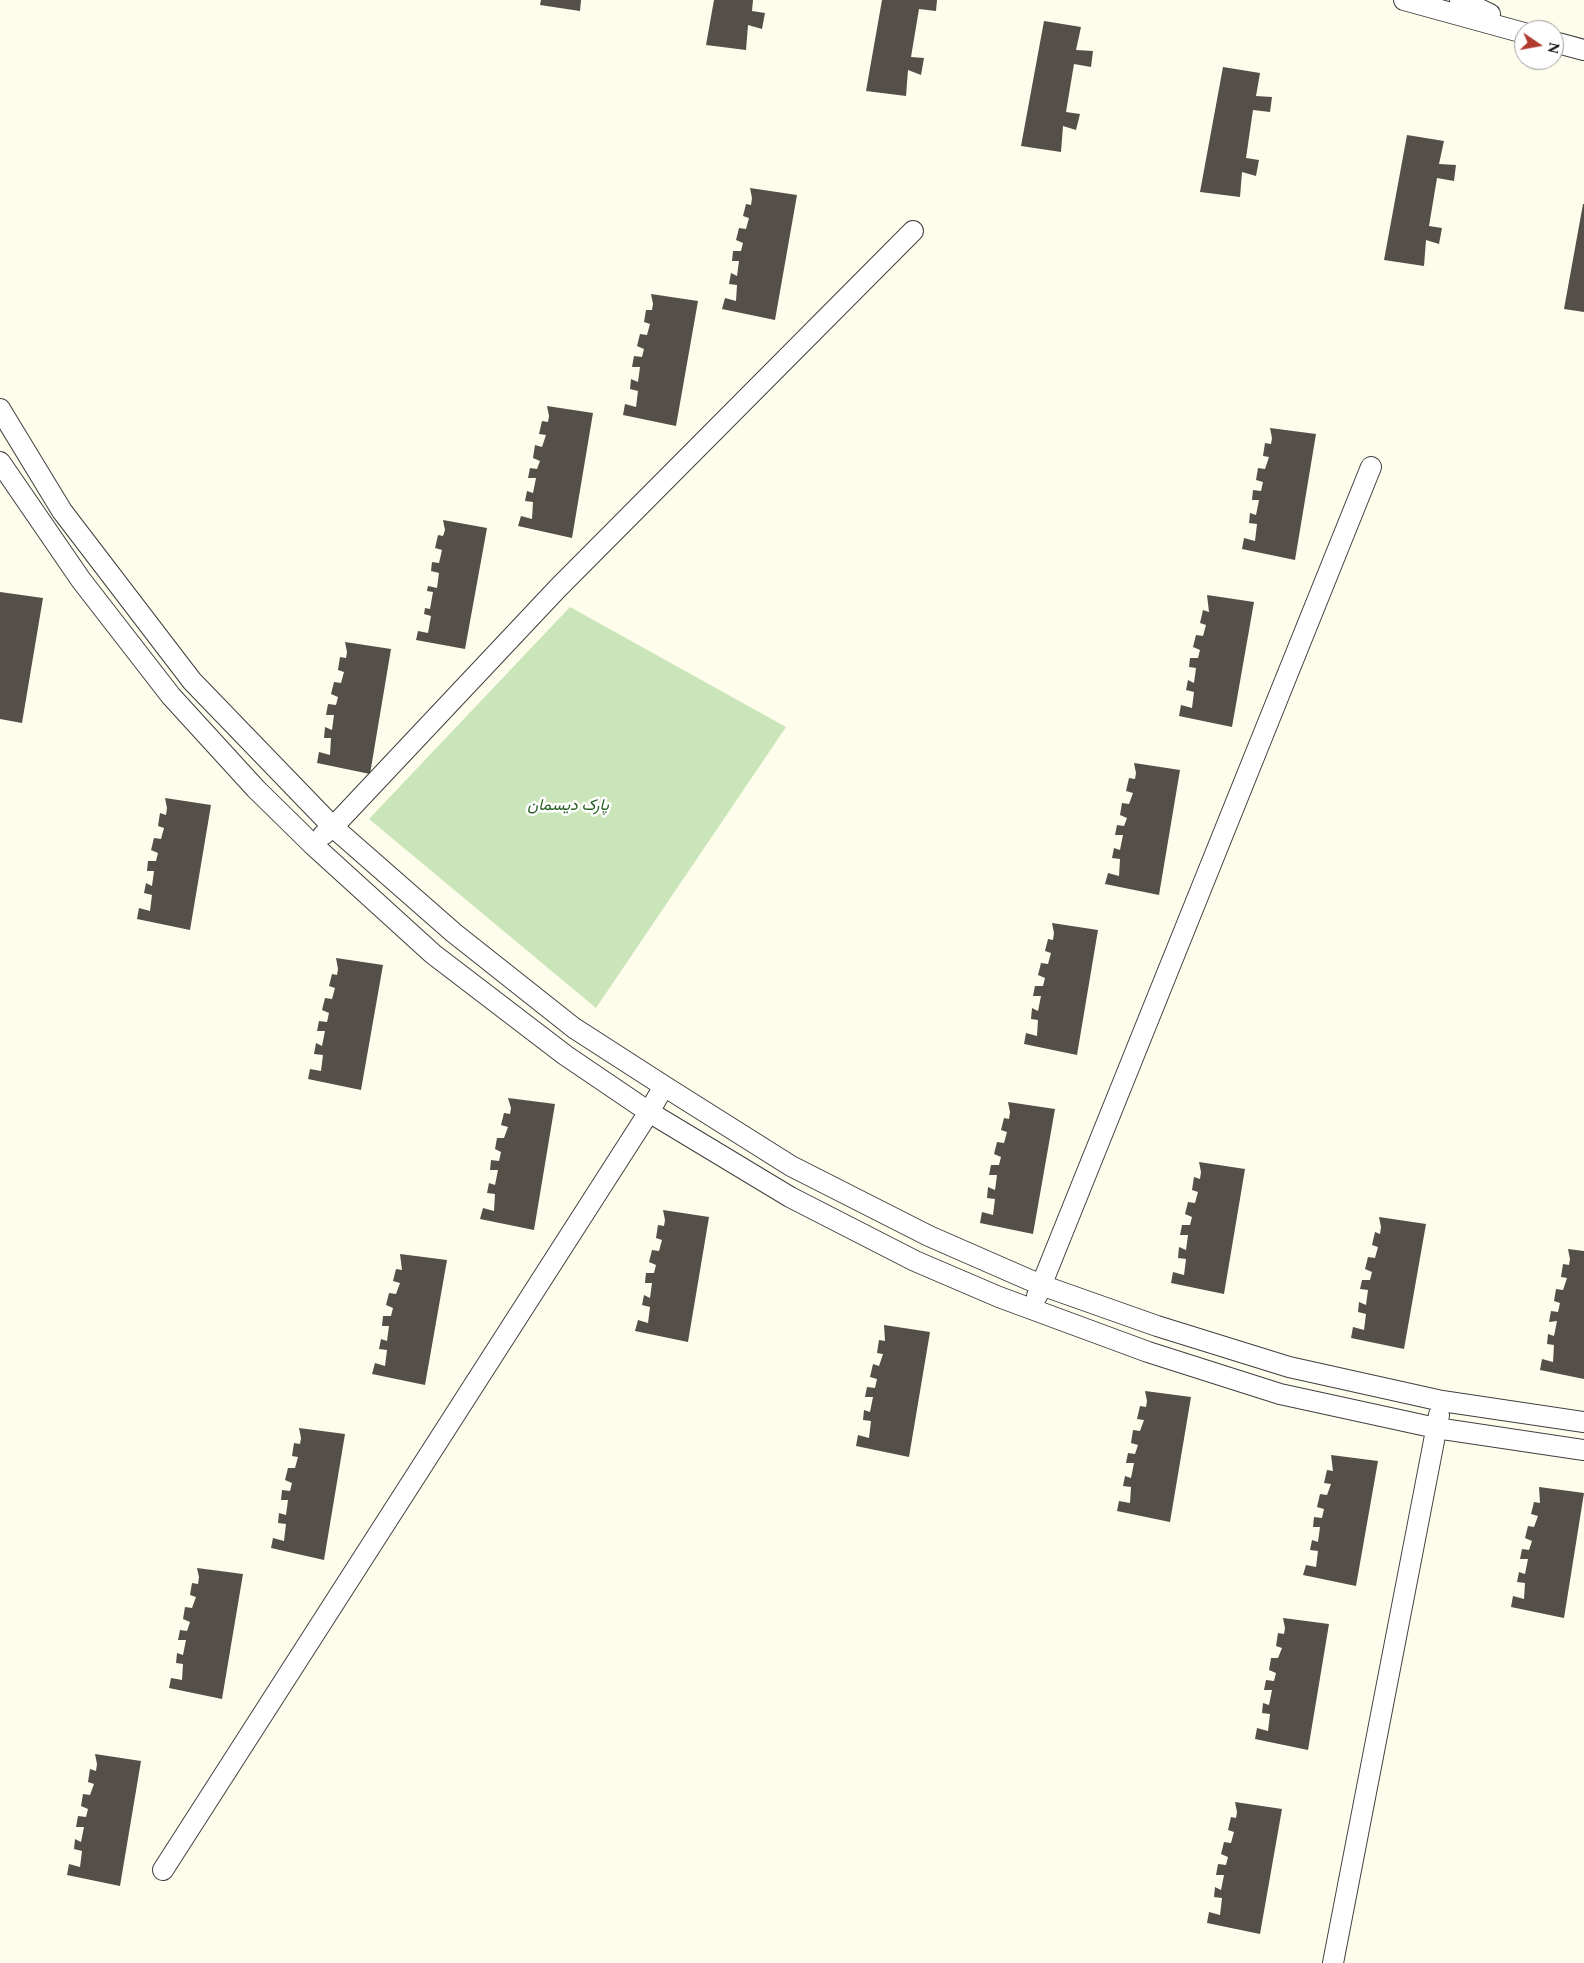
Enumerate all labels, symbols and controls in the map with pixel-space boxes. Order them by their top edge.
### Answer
north arrow [1514,20,1564,70]
text: N [1542,40,1565,56]
park label: پارک دیسمان [527,797,609,817]

